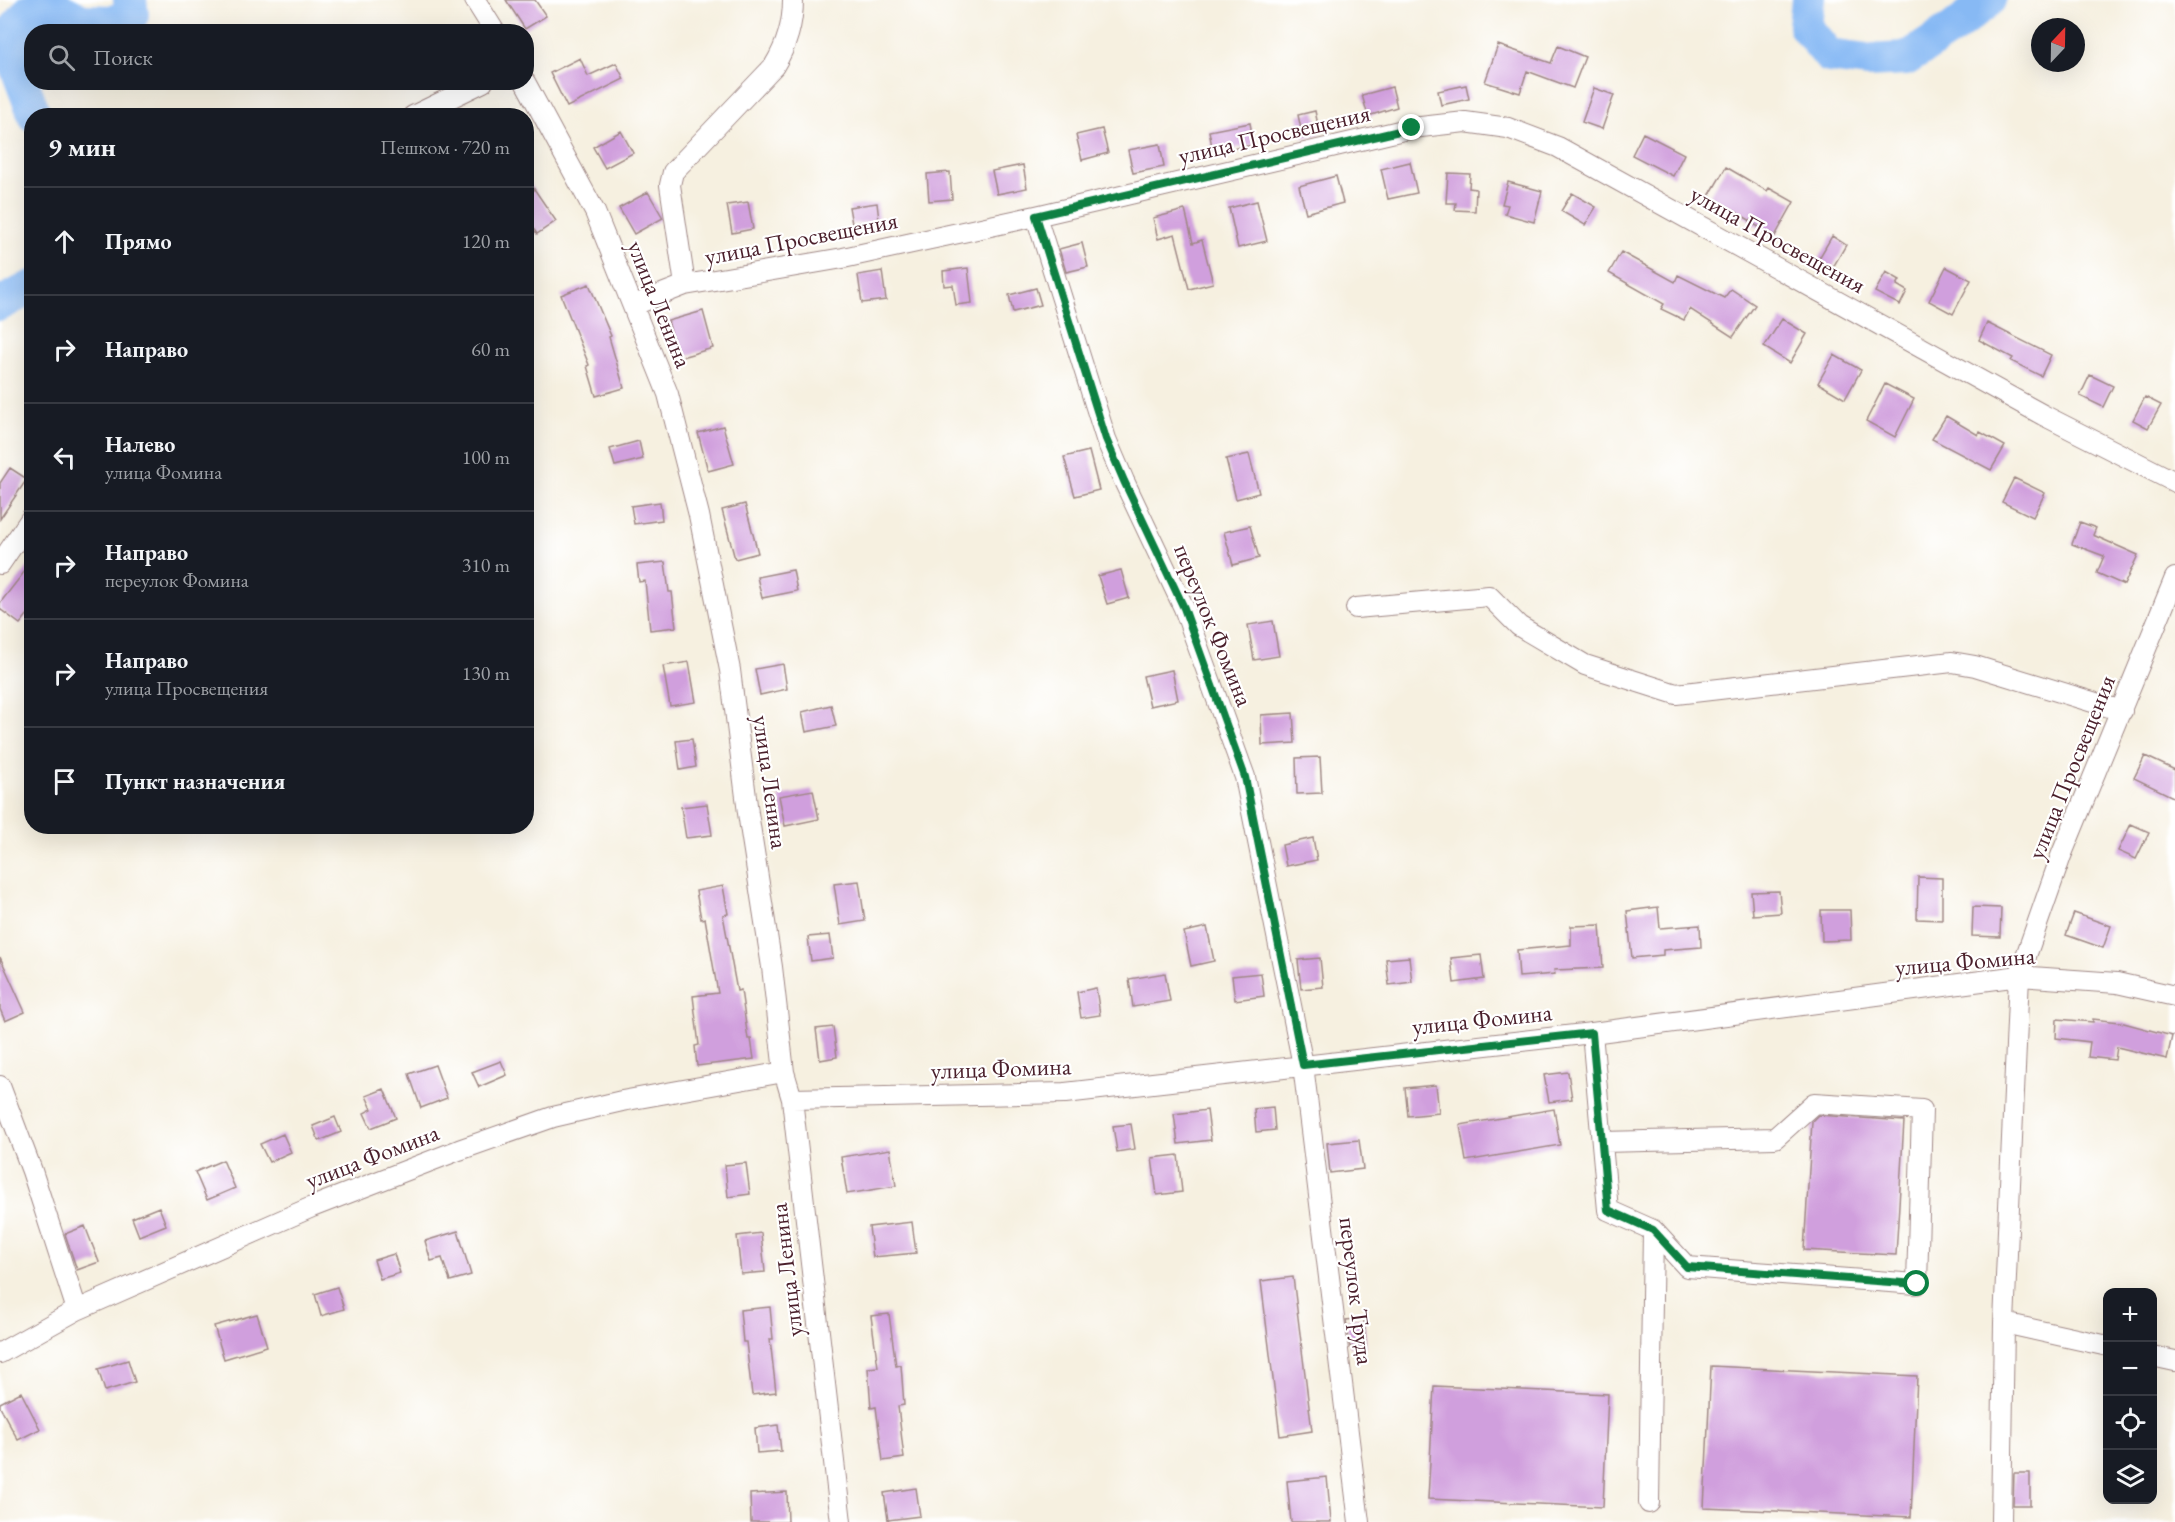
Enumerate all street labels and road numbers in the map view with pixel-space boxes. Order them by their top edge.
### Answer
street label: улица Просвещения [1175,97,1373,171]
street label: улица Просвещения [1685,178,1871,300]
street label: улица Просвещения [702,204,900,272]
street label: улица Ленина [620,236,700,373]
street label: переулок Фомина [1167,539,1261,711]
street label: улица Просвещения [2020,670,2122,864]
street label: улица Ленина [746,713,796,851]
street label: улица Фомина [1894,939,2037,983]
street label: улица Фомина [1410,996,1554,1042]
street label: улица Фомина [930,1050,1072,1086]
street label: улица Фомина [301,1116,444,1196]
street label: улица Ленина [762,1201,810,1339]
street label: переулок Труда [1333,1215,1382,1367]

